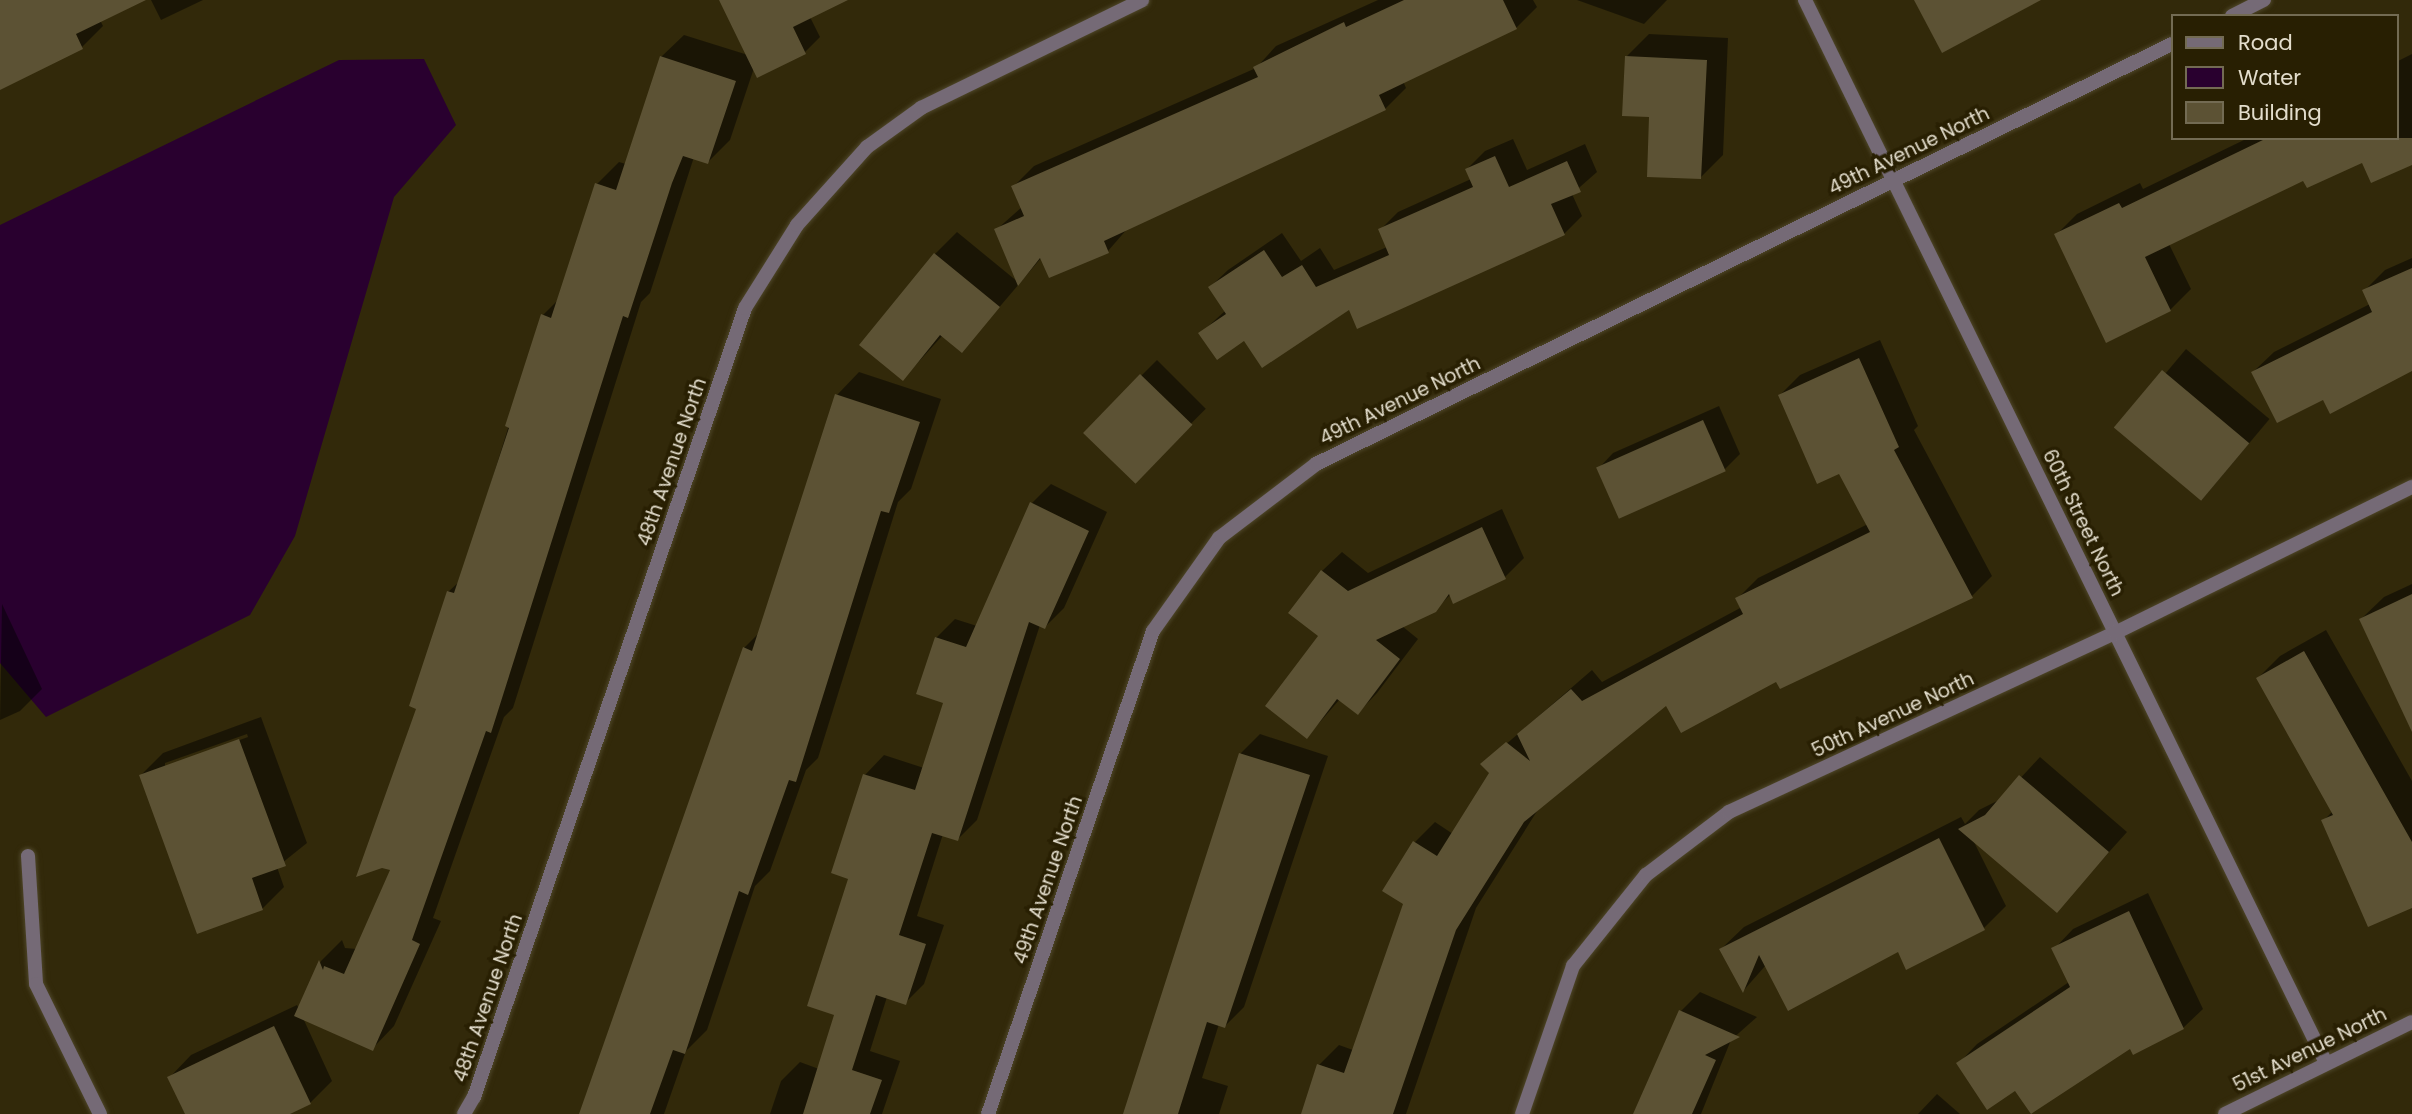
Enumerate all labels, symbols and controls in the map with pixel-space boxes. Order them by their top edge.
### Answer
legend [2170,14,2398,140]
text: Road [2238,28,2293,57]
text: Water [2238,63,2301,92]
text: Building [2238,98,2322,127]
street label: 49th Avenue North [1825,102,1993,200]
street label: 49th Avenue North [1316,352,1484,450]
street label: 48th Avenue North [633,375,711,549]
street label: 60th Street North [2038,446,2128,600]
street label: 50th Avenue North [1808,667,1978,763]
street label: 49th Avenue North [1009,793,1087,967]
street label: 48th Avenue North [449,911,527,1085]
street label: 51st Avenue North [2229,1003,2391,1097]

